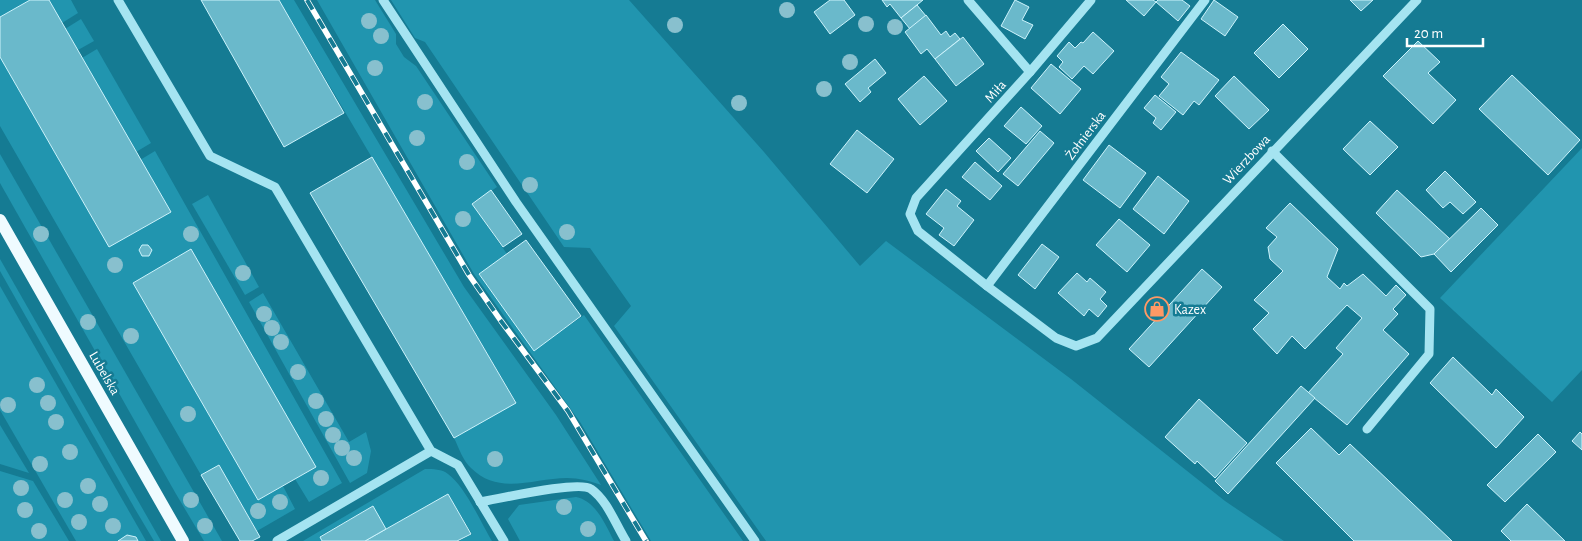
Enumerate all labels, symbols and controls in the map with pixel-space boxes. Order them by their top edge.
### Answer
scale bar [1407,15,1483,47]
text: 20 m [1414,26,1443,41]
street label: Miła [982,77,1010,105]
street label: Żołnierska [1061,106,1109,163]
street label: Wierzbowa [1220,132,1273,187]
shop icon: Kazex [1144,296,1170,322]
place label: Kazex [1174,303,1206,317]
street label: Lubelska [86,349,122,398]

